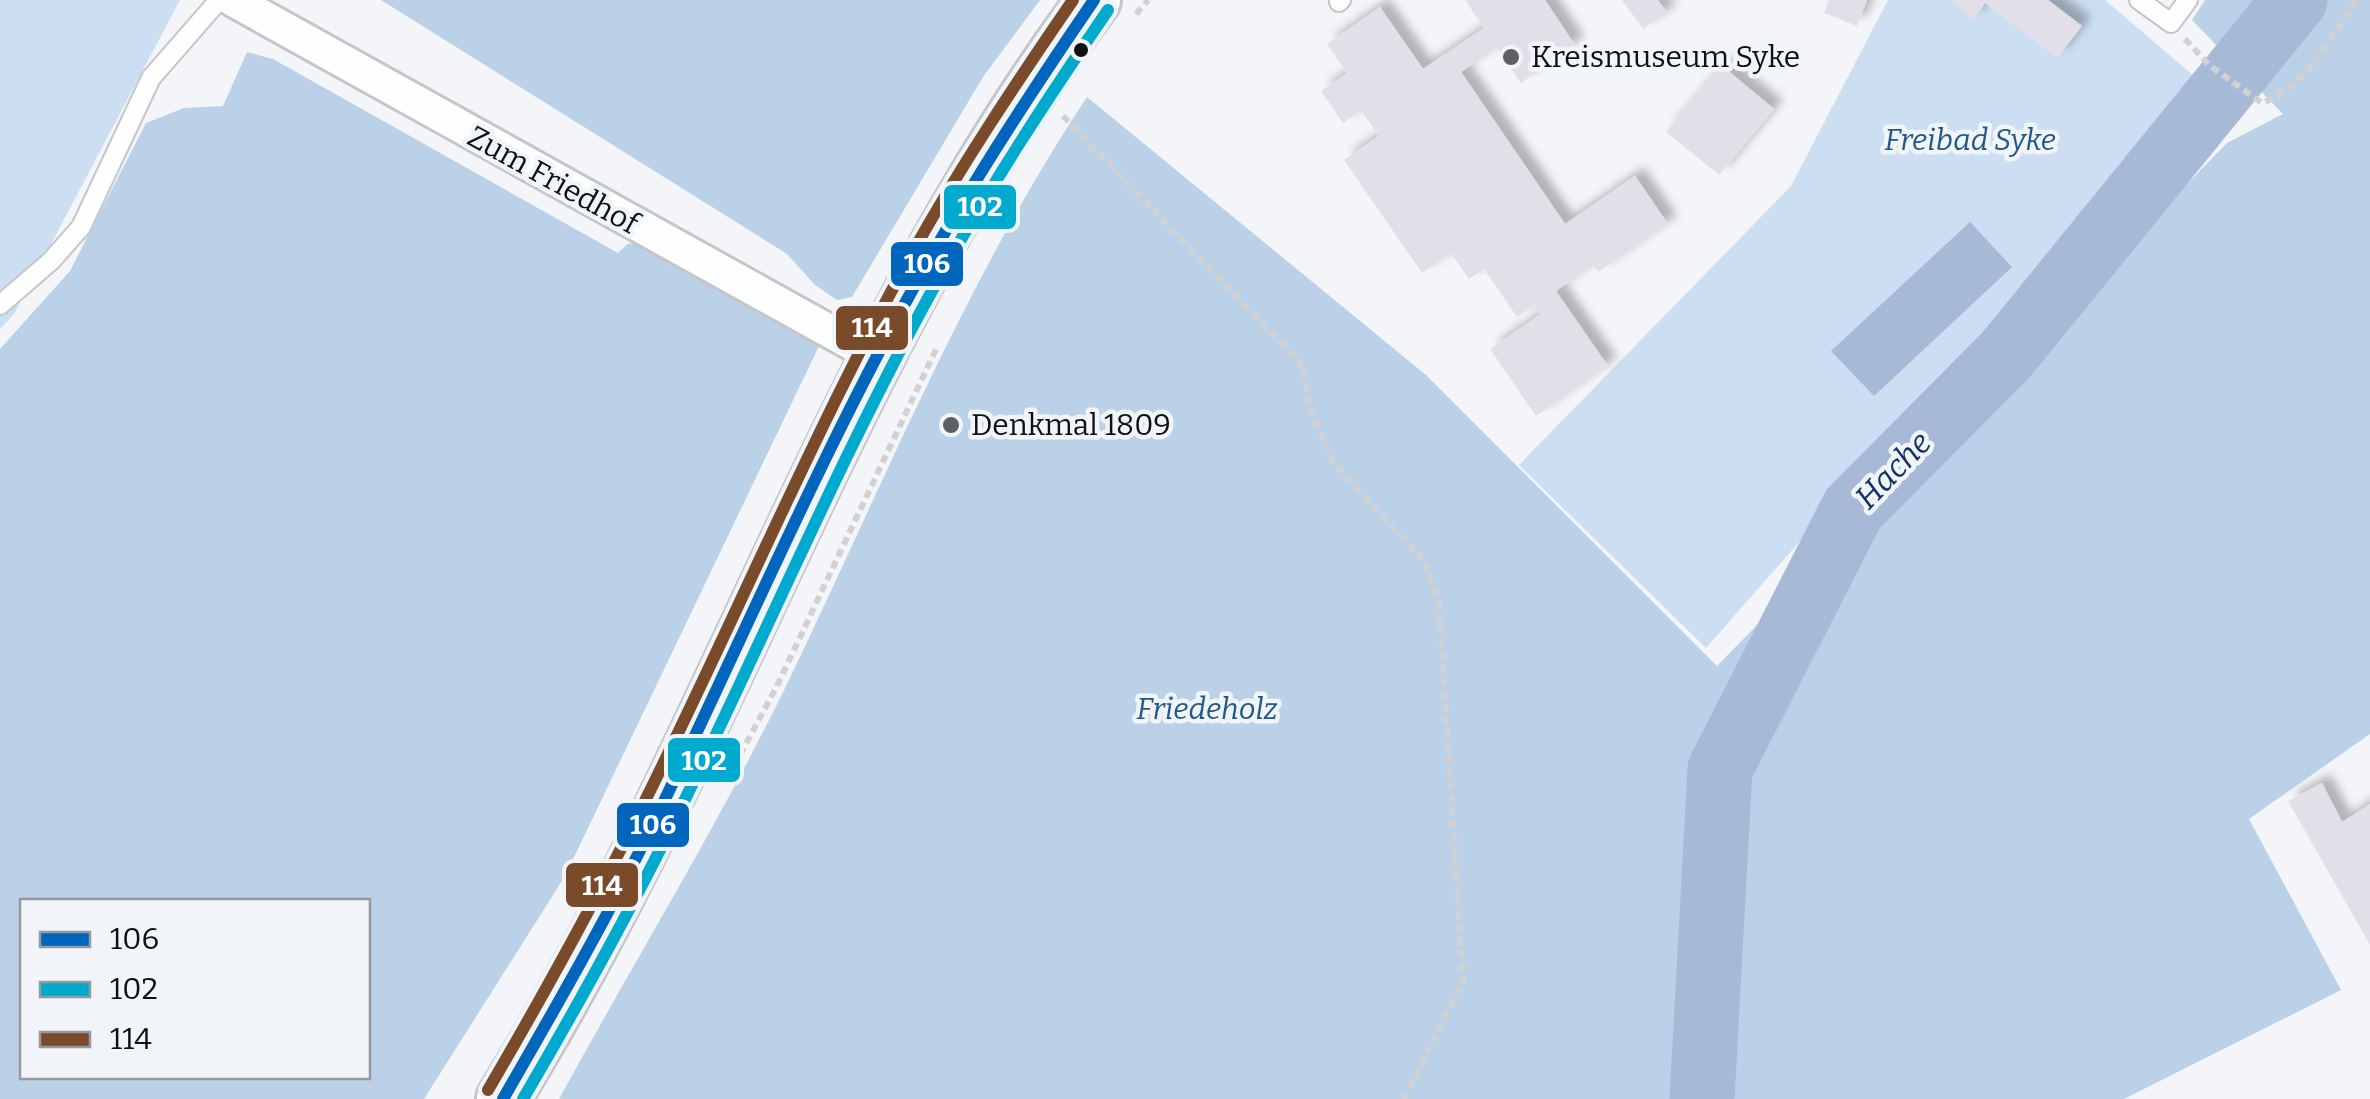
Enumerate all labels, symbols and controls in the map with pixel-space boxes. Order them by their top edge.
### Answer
place label: Kreismuseum Syke [1531,39,1800,75]
unlabelled marker [1071,40,1091,60]
marker: Kreismuseum Syke [1500,46,1522,68]
street label: Zum Friedhof [461,118,647,243]
park label: Freibad Syke [1884,122,2056,158]
line badge: 102 [942,183,1018,231]
text: 102 [957,190,1003,223]
line badge: 106 [889,240,965,288]
text: 106 [904,247,950,280]
line badge: 114 [834,304,910,352]
text: 114 [851,311,893,344]
place label: Denkmal 1809 [971,407,1171,443]
marker: Denkmal 1809 [940,414,962,436]
water label: Hache [1847,424,1939,516]
park label: Friedeholz [1136,691,1278,727]
line badge: 102 [666,736,742,784]
text: 102 [681,744,727,777]
line badge: 106 [615,801,691,849]
text: 106 [630,808,676,841]
line badge: 114 [564,861,640,909]
text: 114 [581,869,623,902]
legend [20,899,370,1079]
text: 106 [110,921,159,957]
text: 102 [110,971,158,1007]
text: 114 [110,1021,152,1057]

